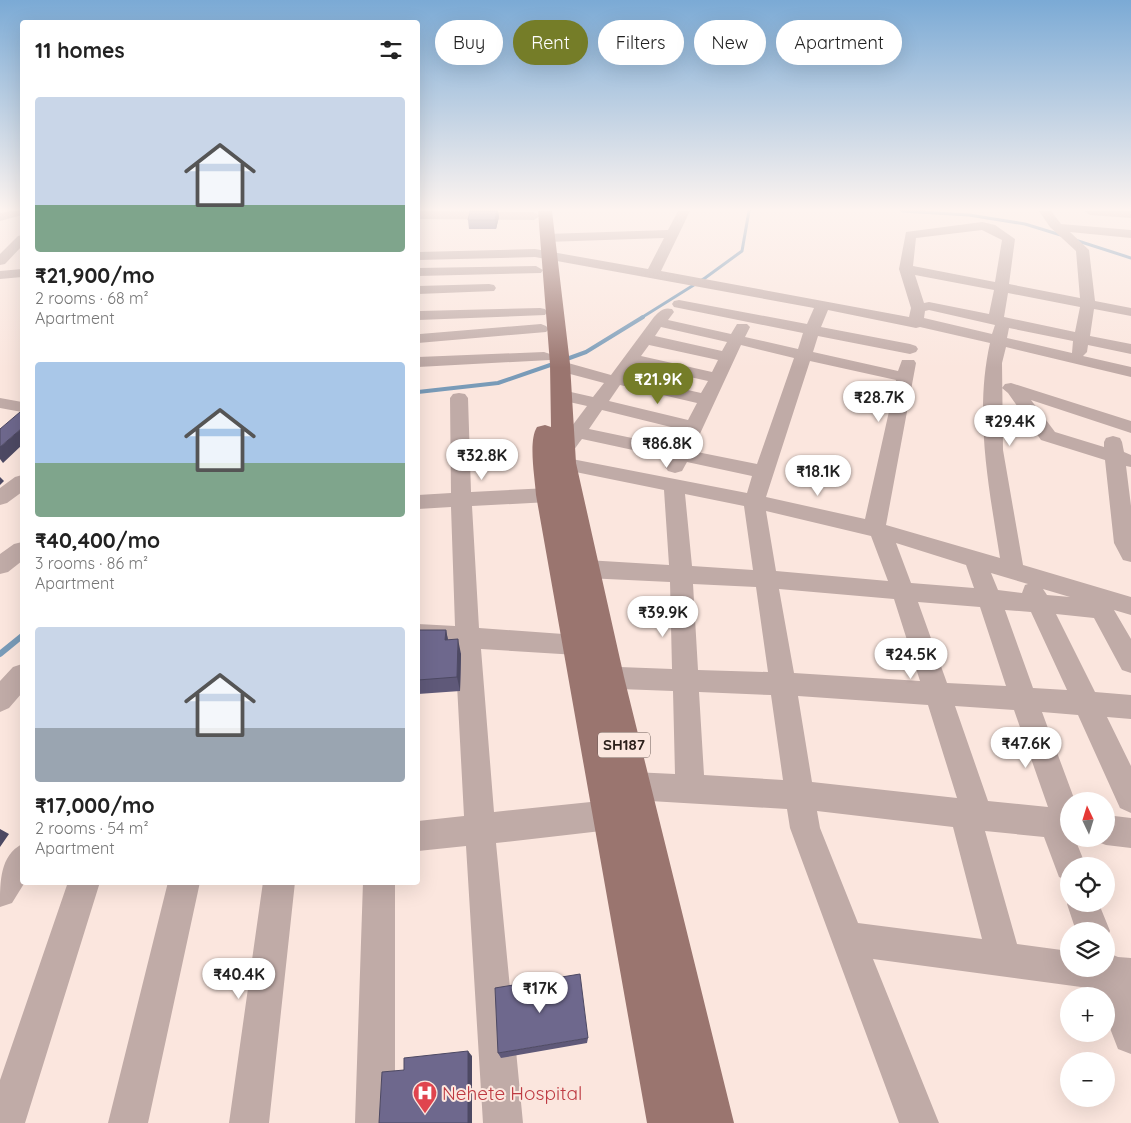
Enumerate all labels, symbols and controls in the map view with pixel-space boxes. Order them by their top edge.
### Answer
chip: Buy [435,20,503,65]
chip: Rent [513,20,588,65]
chip: Filters [598,20,684,65]
chip: New [694,20,766,65]
chip: Apartment [776,20,902,65]
icon: filters [377,36,405,64]
text: 11 homes [35,37,125,63]
icon: home [175,130,265,220]
text: ₹21,900/mo [35,262,155,288]
text: 2 rooms · 68 m² [35,288,149,308]
text: Apartment [35,308,115,328]
pin: ₹21.9K [617,362,699,405]
text: ₹21.9K [634,369,682,389]
pin: ₹28.7K [838,380,920,423]
text: ₹28.7K [854,387,904,407]
icon: home [175,395,265,485]
pin: ₹29.4K [969,404,1051,447]
text: ₹29.4K [985,411,1035,431]
pin: ₹86.8K [626,426,708,469]
text: ₹86.8K [642,433,692,453]
pin: ₹32.8K [441,438,523,481]
text: ₹32.8K [457,445,507,465]
pin: ₹18.1K [777,454,859,497]
text: ₹18.1K [796,461,840,481]
text: ₹40,400/mo [35,527,160,553]
text: 3 rooms · 86 m² [35,553,148,573]
text: Apartment [35,573,115,593]
pin: ₹39.9K [622,596,704,638]
text: ₹39.9K [638,602,688,622]
pin: ₹24.5K [870,638,952,680]
text: ₹24.5K [885,644,937,664]
icon: home [175,660,265,750]
pin: ₹47.6K [985,726,1067,769]
road number: SH187 [598,732,650,758]
text: ₹47.6K [1002,733,1050,753]
text: ₹17,000/mo [35,792,155,818]
north arrow [1060,792,1115,848]
map controls [1060,792,1115,1107]
text: 2 rooms · 54 m² [35,818,149,838]
text: Apartment [35,838,115,858]
button: locate [1060,857,1115,912]
button: layers [1060,922,1115,977]
pin: ₹40.4K [198,958,280,1000]
text: ₹40.4K [213,964,265,984]
pin: ₹17K [510,972,570,1014]
text: ₹17K [523,978,557,998]
button: + [1060,987,1115,1042]
button: − [1060,1052,1115,1107]
hospital icon: Nehete Hospital [412,1080,438,1114]
place label: Nehete Hospital [442,1081,582,1105]

